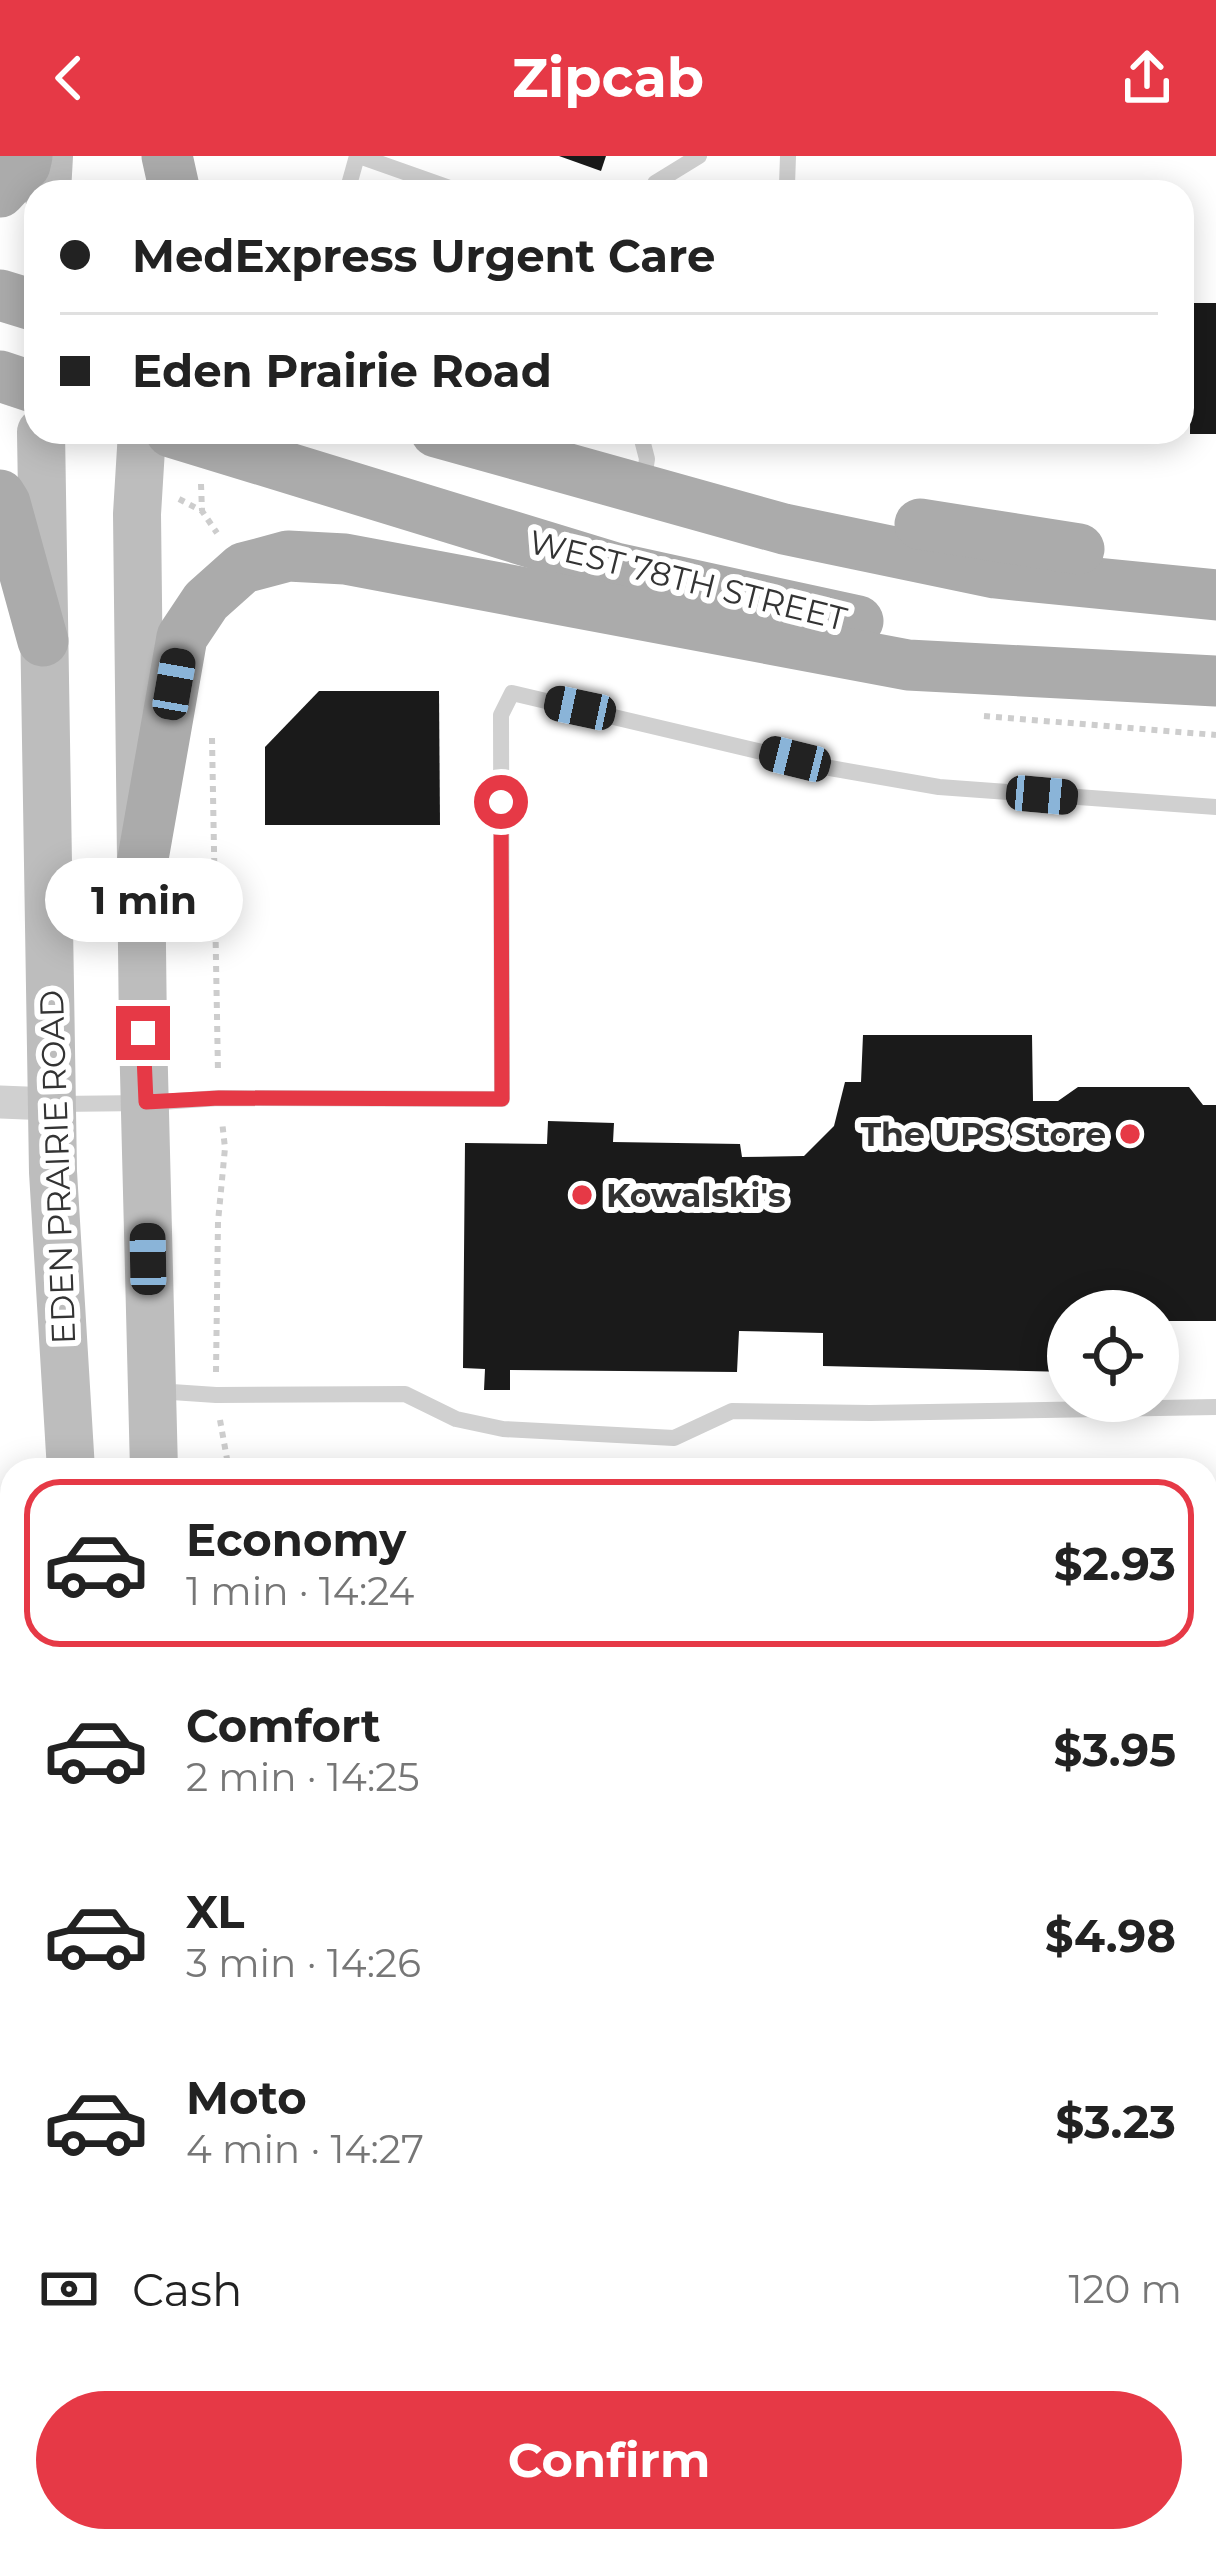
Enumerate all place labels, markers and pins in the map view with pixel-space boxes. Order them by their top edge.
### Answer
place label: The UPS Store [861,1114,1106,1154]
marker: The UPS Store [1117,1121,1143,1147]
place label: Kowalski's [606,1175,786,1215]
marker: Kowalski's [569,1182,595,1208]

